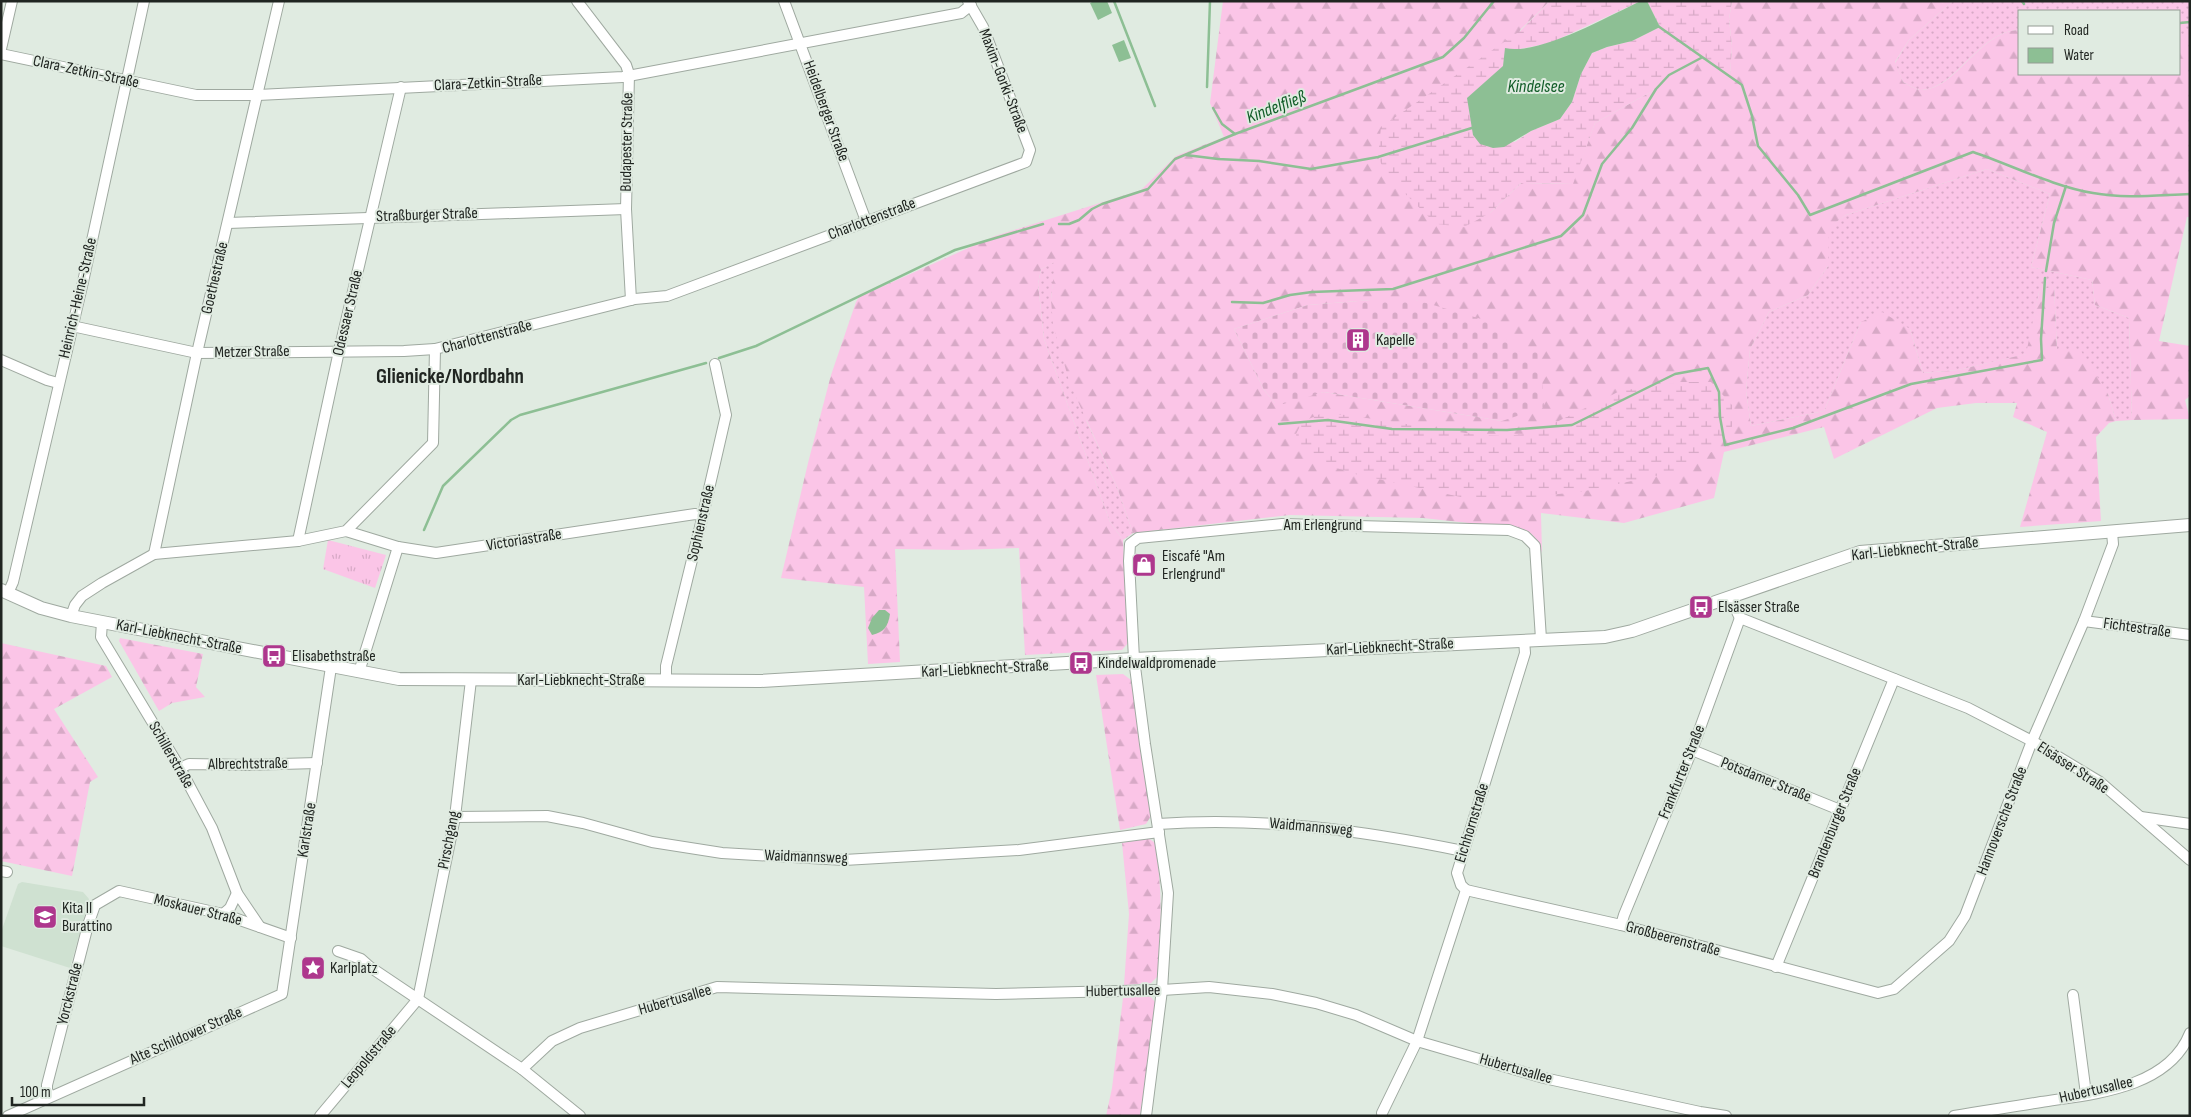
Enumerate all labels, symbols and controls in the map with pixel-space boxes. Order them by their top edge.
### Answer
legend [2018,10,2181,75]
text: Road [2064,21,2089,40]
street label: Maxim-Gorki-Straße [974,26,1032,136]
text: Water [2064,46,2095,65]
street label: Clara-Zetkin-Straße [31,51,141,93]
street label: Heidelberger Straße [799,58,853,164]
street label: Clara-Zetkin-Straße [434,71,542,95]
water label: Kindelsee [1508,76,1564,97]
water label: Kindelfließ [1243,86,1309,128]
street label: Budapester Straße [617,92,637,192]
street label: Charlottenstraße [826,194,918,244]
street label: Straßburger Straße [376,204,478,226]
street label: Heinrich-Heine-Straße [55,236,101,360]
street label: Goethestraße [197,240,233,316]
street label: Odessaer Straße [329,268,367,358]
street label: Charlottenstraße [440,316,534,358]
building icon: Kapelle [1345,327,1371,353]
place label: Kapelle [1376,331,1415,350]
street label: Metzer Straße [214,342,290,362]
district label: Glienicke/Nordbahn [376,364,524,389]
street label: Sophienstraße [683,483,719,563]
street label: Am Erlengrund [1283,516,1362,535]
street label: Victoriastraße [485,525,563,555]
street label: Karl-Liebknecht-Straße [1851,533,1979,565]
place label: Eiscafé "Am Erlengrund" [1162,547,1225,584]
shop icon: Eiscafé "Am Erlengrund" [1131,552,1157,578]
bus stop icon: Elsässer Straße [1688,594,1714,620]
place label: Elsässer Straße [1718,598,1800,617]
street label: Fichtestraße [2102,614,2172,642]
street label: Karl-Liebknecht-Straße [115,616,243,658]
street label: Karl-Liebknecht-Straße [1326,634,1454,660]
bus stop icon: Elisabethstraße [261,643,287,669]
place label: Elisabethstraße [292,647,376,666]
bus stop icon: Kindelwaldpromenade [1068,650,1094,676]
place label: Kindelwaldpromenade [1098,654,1216,673]
street label: Karl-Liebknecht-Straße [921,656,1049,682]
street label: Karl-Liebknecht-Straße [517,671,645,690]
street label: Schillerstraße [144,718,198,792]
street label: Frankfurter Straße [1655,722,1709,822]
street label: Elsässer Straße [2034,738,2112,798]
street label: Potsdamer Straße [1718,753,1814,807]
street label: Albrechtstraße [207,754,288,774]
street label: Hannoversche Straße [1973,764,2031,878]
street label: Brandenburger Straße [1804,765,1866,881]
street label: Eichhornstraße [1451,781,1493,865]
street label: Karlstraße [293,801,321,859]
street label: Pirschgang [434,809,464,871]
street label: Waidmannsweg [1269,814,1353,840]
street label: Waidmannsweg [764,846,848,868]
street label: Moskauer Straße [152,890,244,930]
place label: Kita II Burattino [62,899,113,936]
school or university icon: Kita II Burattino [32,904,58,930]
street label: Großbeerenstraße [1624,917,1722,961]
place icon: Karlplatz [300,955,326,981]
place label: Karlplatz [330,959,378,978]
street label: Yorckstraße [53,961,87,1027]
street label: Hubertusallee [636,981,714,1019]
street label: Hubertusallee [1085,981,1161,1001]
street label: Alte Schildower Straße [126,1003,245,1070]
street label: Leopoldstraße [337,1022,401,1092]
street label: Hubertusallee [1477,1050,1555,1088]
street label: Hubertusallee [2057,1072,2135,1108]
scale bar [12,1074,145,1106]
text: 100 m [20,1083,51,1102]

